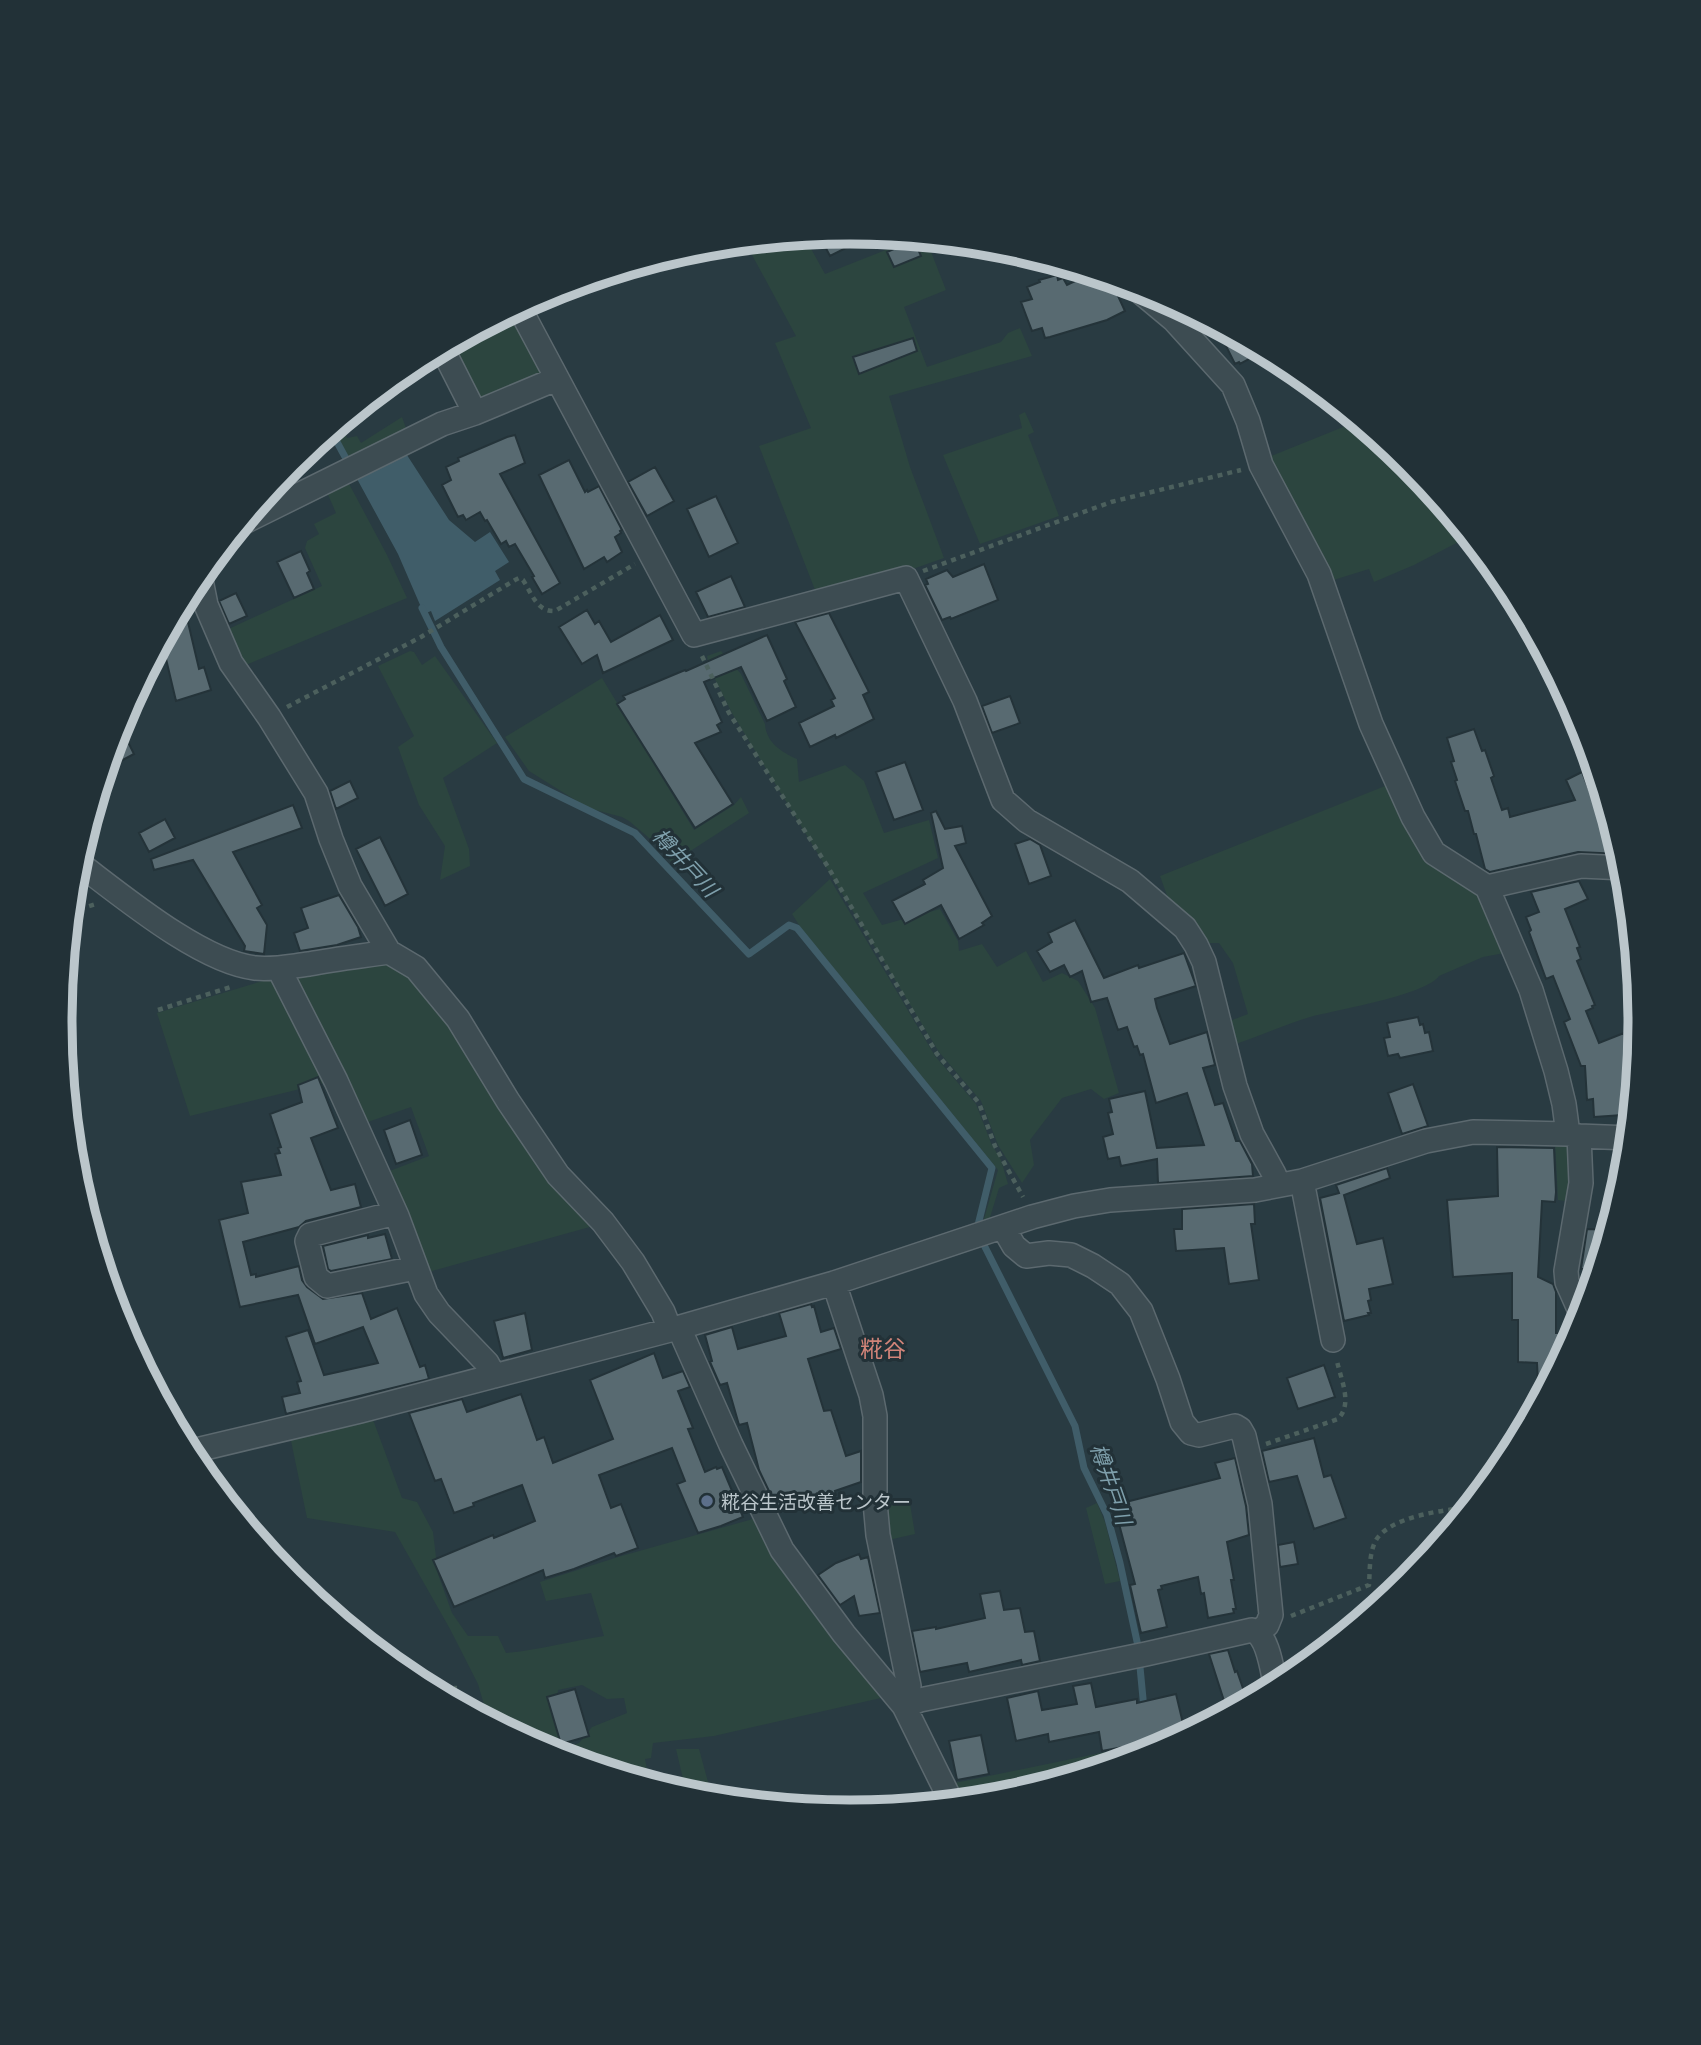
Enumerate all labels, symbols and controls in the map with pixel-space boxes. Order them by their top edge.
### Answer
water label: 樽井戸川 [648,823,725,903]
district label: 糀谷 [860,1334,906,1362]
water label: 樽井戸川 [1087,1440,1138,1530]
place label: 糀谷生活改善センター [721,1490,911,1513]
marker: 糀谷生活改善センター [699,1493,715,1509]

